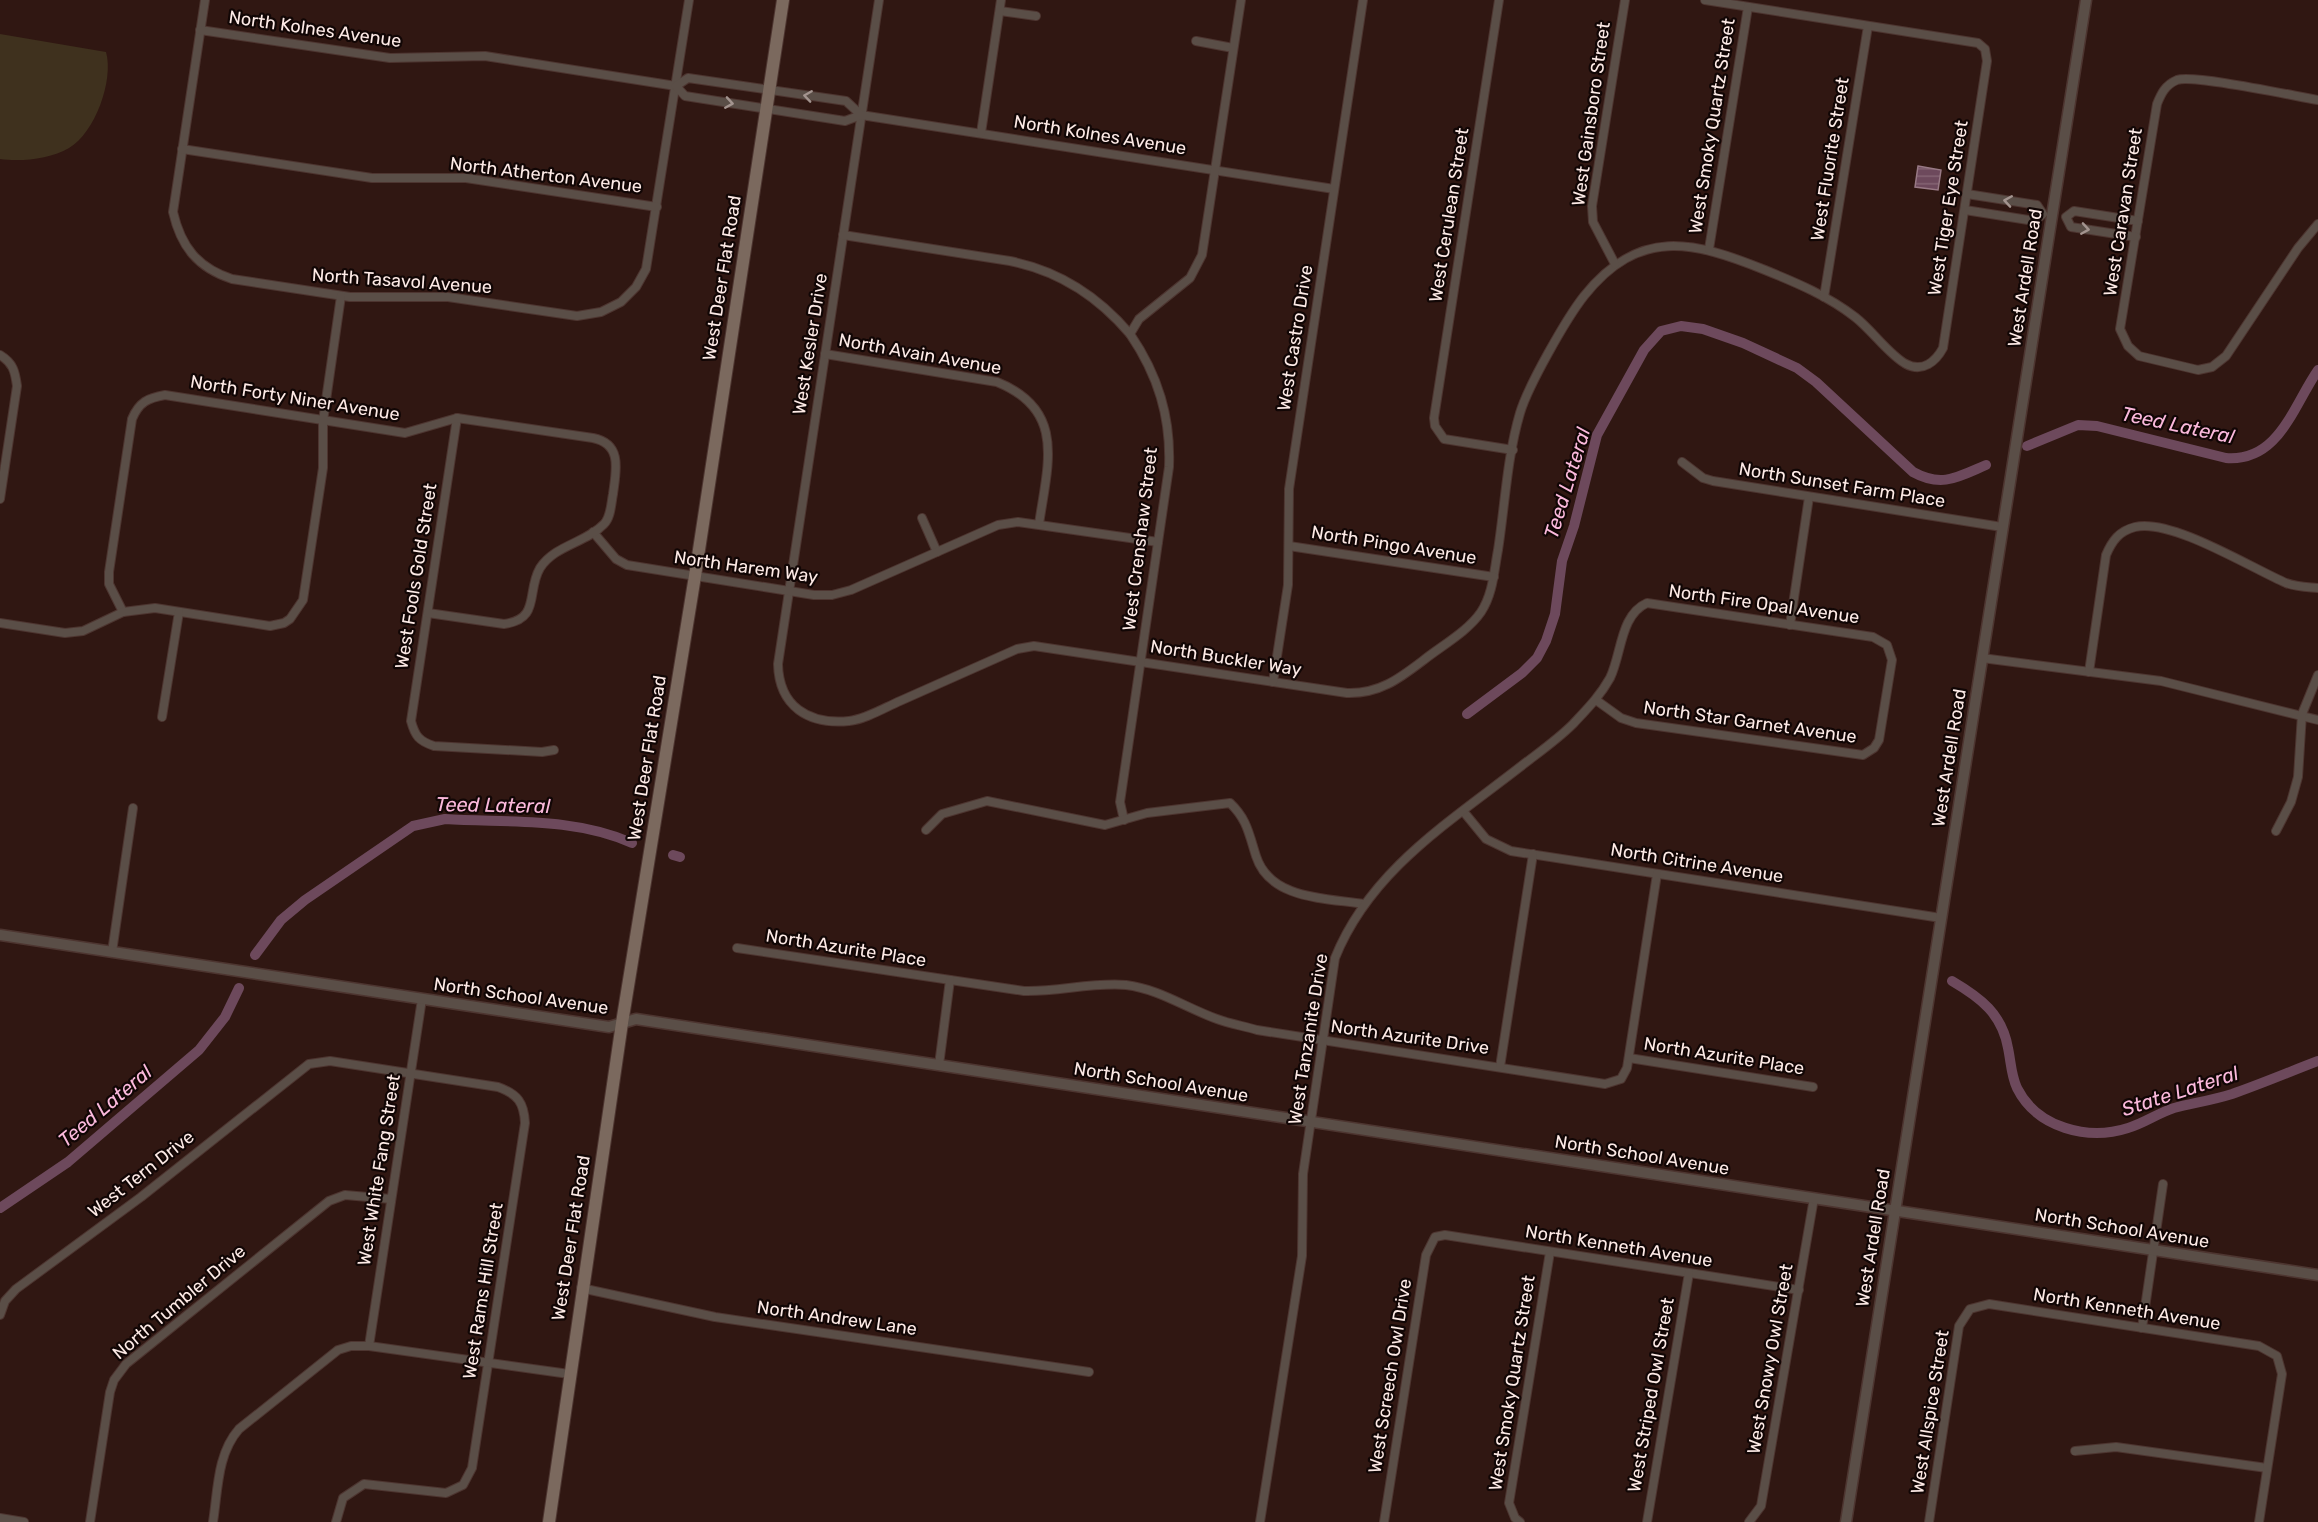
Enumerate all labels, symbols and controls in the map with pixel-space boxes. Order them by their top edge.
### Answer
street label: North Kolnes Avenue [227,6,403,52]
street label: West Smoky Quartz Street [1684,17,1740,235]
street label: West Gainsboro Street [1567,20,1615,208]
street label: West Fluorite Street [1806,76,1854,242]
one-way arrow [804,90,813,102]
one-way arrow [724,97,734,109]
street label: North Kolnes Avenue [1012,111,1188,159]
street label: West Tiger Eye Street [1923,119,1973,297]
street label: West Cerulean Street [1424,126,1474,304]
street label: West Caravan Street [2099,126,2147,298]
street label: North Atherton Avenue [449,152,643,198]
street label: West Deer Flat Road [698,194,746,362]
one-way arrow [2003,195,2013,207]
street label: West Ardell Road [2003,207,2047,349]
one-way arrow [2081,223,2090,235]
street label: West Castro Drive [1273,263,1317,413]
street label: North Tasavol Avenue [311,264,493,298]
street label: West Kesler Drive [788,272,832,416]
street label: North Avain Avenue [837,329,1003,379]
street label: North Forty Niner Avenue [189,371,401,425]
water label: Teed Lateral [2119,401,2238,449]
water label: Teed Lateral [1539,423,1596,541]
street label: West Crenshaw Street [1118,446,1162,632]
street label: North Sunset Farm Place [1737,458,1947,512]
street label: West Fools Gold Street [390,482,442,670]
street label: North Pingo Avenue [1310,521,1478,569]
street label: North Harem Way [672,546,820,588]
street label: North Fire Opal Avenue [1667,580,1861,628]
street label: North Buckler Way [1149,635,1303,681]
street label: West Deer Flat Road [623,674,671,842]
street label: West Ardell Road [1927,687,1971,829]
street label: North Star Garnet Avenue [1642,696,1858,748]
water label: Teed Lateral [435,792,552,818]
street label: North Citrine Avenue [1609,838,1785,888]
street label: North Azurite Place [764,924,928,972]
street label: West Tanzanite Drive [1284,952,1332,1126]
street label: North School Avenue [432,973,610,1019]
street label: North Azurite Drive [1329,1015,1491,1059]
street label: North Azurite Place [1642,1032,1806,1080]
street label: North School Avenue [1072,1057,1250,1107]
water label: Teed Lateral [53,1059,158,1152]
water label: State Lateral [2118,1060,2243,1121]
street label: West White Fang Street [353,1073,405,1267]
street label: West Tern Drive [84,1126,198,1222]
street label: North School Avenue [1553,1130,1731,1180]
street label: West Deer Flat Road [547,1154,595,1322]
street label: West Ardell Road [1851,1167,1895,1309]
street label: West Rams Hill Street [458,1201,508,1381]
street label: North School Avenue [2033,1203,2211,1253]
street label: North Kenneth Avenue [1524,1220,1714,1272]
street label: North Tumbler Drive [108,1240,250,1364]
street label: West Snowy Owl Street [1742,1262,1798,1456]
street label: West Smoky Quartz Street [1484,1274,1540,1492]
street label: West Screech Owl Drive [1364,1277,1416,1475]
street label: North Kenneth Avenue [2032,1283,2222,1335]
street label: North Andrew Lane [756,1296,918,1340]
street label: West Striped Owl Street [1623,1296,1679,1494]
street label: West Allspice Street [1906,1328,1954,1496]

